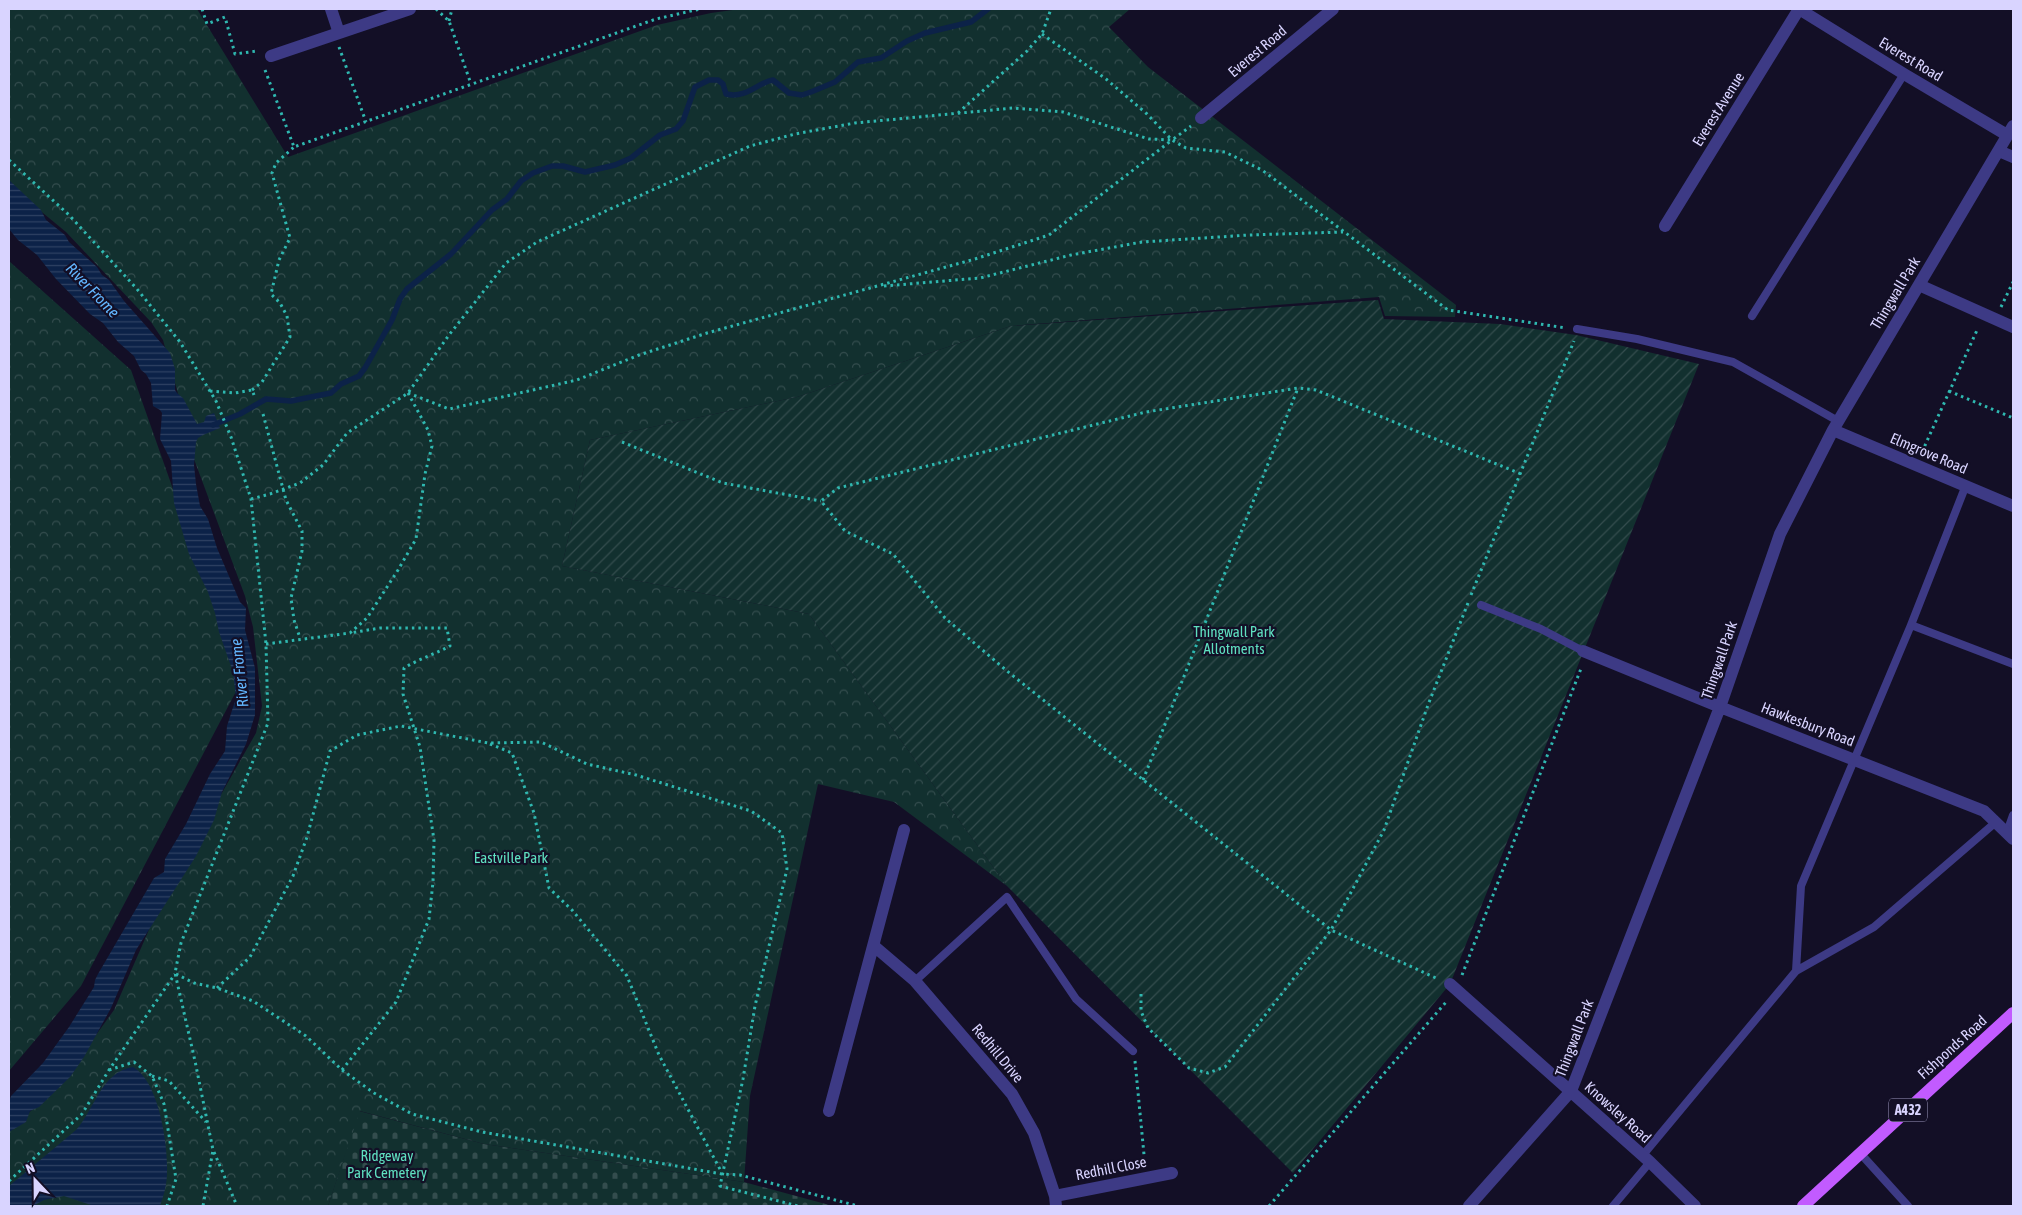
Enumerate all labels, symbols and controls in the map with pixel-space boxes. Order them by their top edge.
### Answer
street label: Everest Road [1224,22,1290,80]
street label: Everest Road [1876,33,1946,85]
street label: Everest Avenue [1689,69,1747,149]
street label: Thingwall Park [1867,253,1923,332]
water label: River Frome [63,259,123,321]
street label: Elmgrove Road [1888,429,1970,477]
street label: Thingwall Park [1698,618,1740,701]
park label: Thingwall Park Allotments [1193,623,1275,657]
water label: River Frome [226,638,252,708]
street label: Hawkesbury Road [1759,698,1857,750]
park label: Eastville Park [474,849,549,866]
street label: Thingwall Park [1551,997,1597,1079]
street label: Fishponds Road [1914,1012,1990,1082]
street label: Redhill Drive [969,1020,1028,1086]
street label: Knowsley Road [1581,1078,1655,1146]
road number: A432 [1889,1098,1927,1122]
park label: Ridgeway Park Cemetery [347,1147,427,1181]
street label: Redhill Close [1074,1153,1148,1183]
north arrow [10,1155,60,1205]
text: N [23,1159,37,1177]

